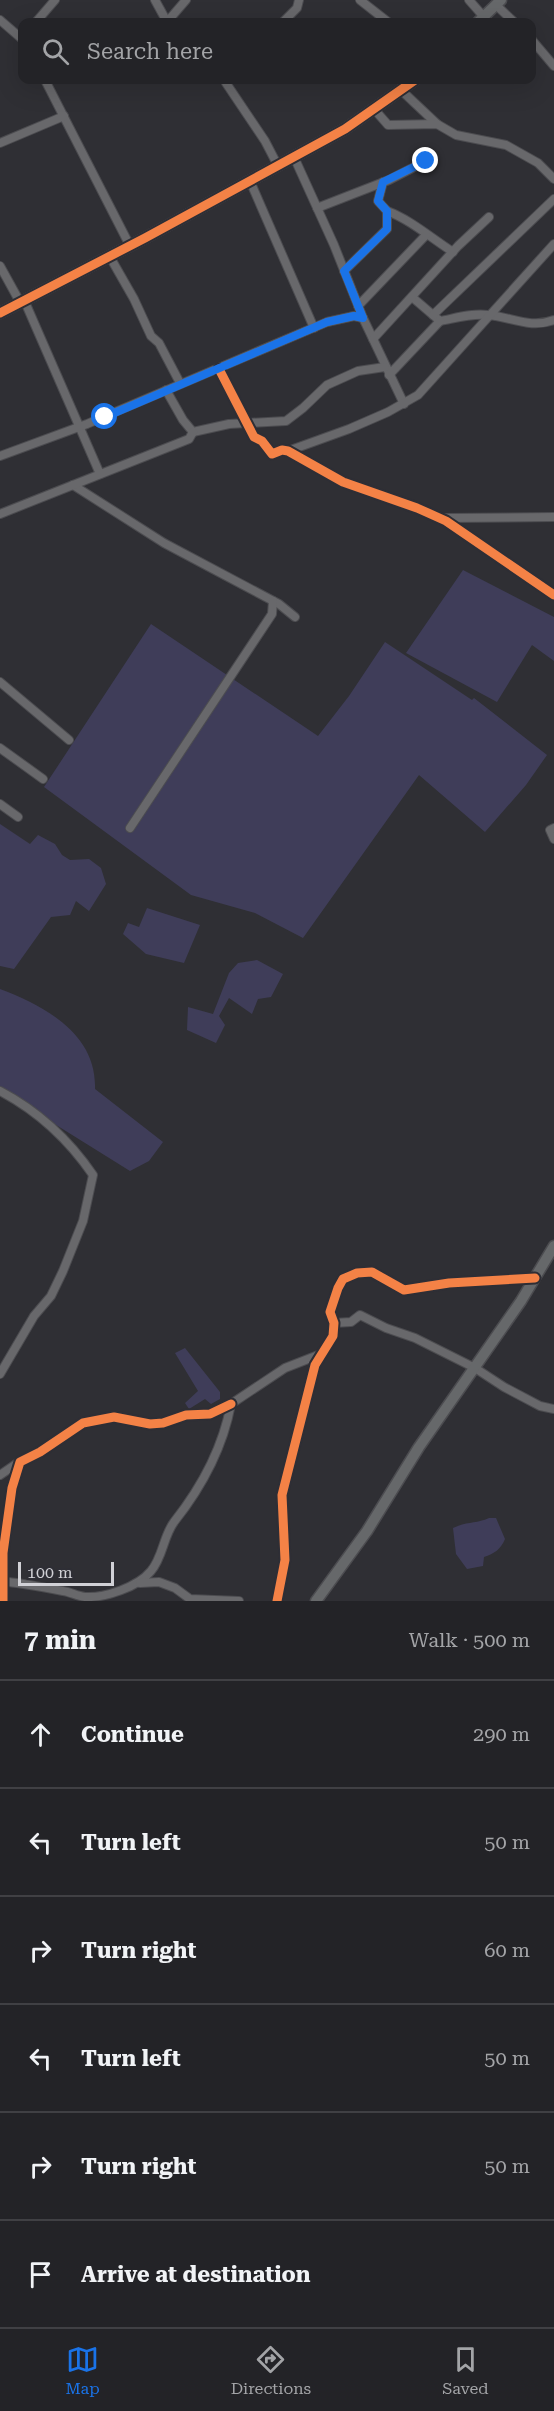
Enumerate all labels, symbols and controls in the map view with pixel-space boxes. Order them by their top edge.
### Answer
search box [18,18,536,84]
icon: search [39,35,72,68]
text: Search here [87,39,213,64]
route end [412,147,438,173]
route start [91,403,117,429]
scale bar [18,1559,114,1586]
text: 100 m [27,1563,73,1582]
text: 7 min [24,1625,96,1655]
text: Walk · 500 m [409,1628,530,1652]
icon: ahead [24,1718,57,1751]
text: Continue [81,1722,184,1747]
text: 290 m [473,1722,530,1746]
icon: left [24,1826,57,1859]
text: Turn left [81,1830,181,1855]
text: 50 m [484,1830,530,1854]
icon: right [24,1934,57,1967]
text: Turn right [81,1938,196,1963]
text: 60 m [484,1938,530,1962]
icon: left [24,2042,57,2075]
text: Turn left [81,2046,181,2071]
text: 50 m [484,2046,530,2070]
icon: right [24,2150,57,2183]
text: Turn right [81,2154,196,2179]
text: 50 m [484,2154,530,2178]
icon: arrive [24,2258,57,2291]
text: Arrive at destination [81,2262,310,2287]
tab: Map [65,2343,100,2398]
tab: Directions [231,2343,311,2398]
tab: Saved [442,2343,489,2398]

